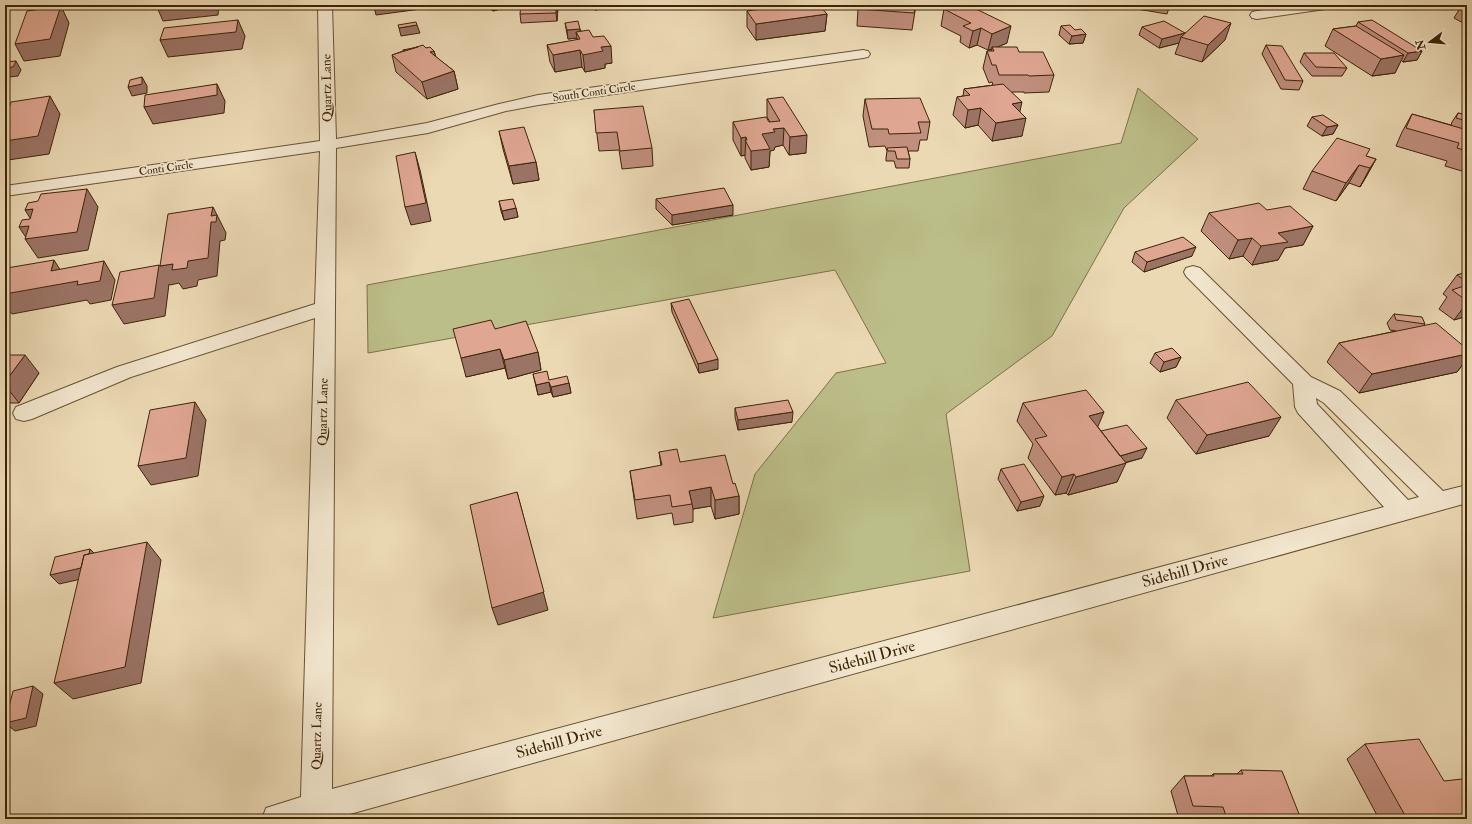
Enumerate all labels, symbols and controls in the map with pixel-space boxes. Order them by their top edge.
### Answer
north arrow [1410,22,1450,62]
text: N [1413,37,1429,52]
street label: Quartz Lane [318,53,336,122]
street label: South Conti Circle [552,80,637,104]
street label: Conti Circle [138,158,194,178]
street label: Quartz Lane [314,377,332,446]
street label: Sidehill Drive [1140,550,1231,592]
street label: Sidehill Drive [827,636,918,678]
street label: Quartz Lane [308,701,326,770]
street label: Sidehill Drive [514,721,605,763]

